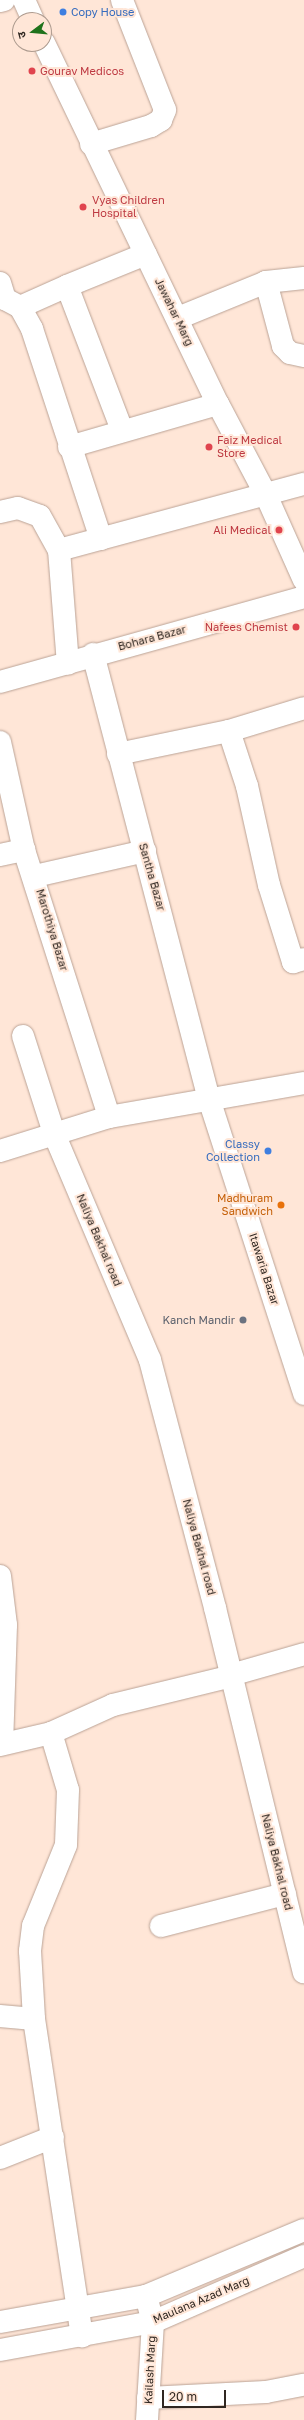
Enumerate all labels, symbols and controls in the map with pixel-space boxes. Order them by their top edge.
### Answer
place label: Copy House [71,5,134,19]
marker: Copy House [58,7,68,17]
north arrow [12,12,52,52]
text: उ [14,30,28,40]
place label: Gourav Medicos [40,64,124,78]
marker: Gourav Medicos [27,66,37,76]
place label: Vyas Children Hospital [92,194,165,220]
marker: Vyas Children Hospital [77,201,89,213]
street label: Jawahar Marg [152,276,196,348]
place label: Faiz Medical Store [217,434,282,460]
marker: Faiz Medical Store [204,442,214,452]
place label: Ali Medical [213,523,271,537]
marker: Ali Medical [274,525,284,535]
place label: Nafees Chemist [205,620,288,634]
marker: Nafees Chemist [291,622,301,632]
street label: Bohara Bazar [117,623,187,653]
street label: Santha Bazar [136,842,168,912]
street label: Marothiya Bazar [33,887,71,973]
place label: Classy Collection [206,1138,260,1164]
marker: Classy Collection [263,1146,273,1156]
street label: Naliya Bakhal road [74,1192,124,1288]
place label: Madhuram Sandwich [217,1192,273,1218]
marker: Madhuram Sandwich [276,1200,286,1210]
street label: Itawaria Bazar [246,1231,282,1307]
place label: Kanch Mandir [163,1313,235,1327]
marker: Kanch Mandir [238,1315,248,1325]
street label: Naliya Bakhal road [180,1498,218,1596]
street label: Naliya Bakhal road [259,1813,295,1911]
street label: Maulana Azad Marg [151,2274,251,2326]
street label: Kailash Marg [142,2336,158,2404]
scale bar [164,2382,228,2408]
text: 20 m [169,2389,197,2404]

